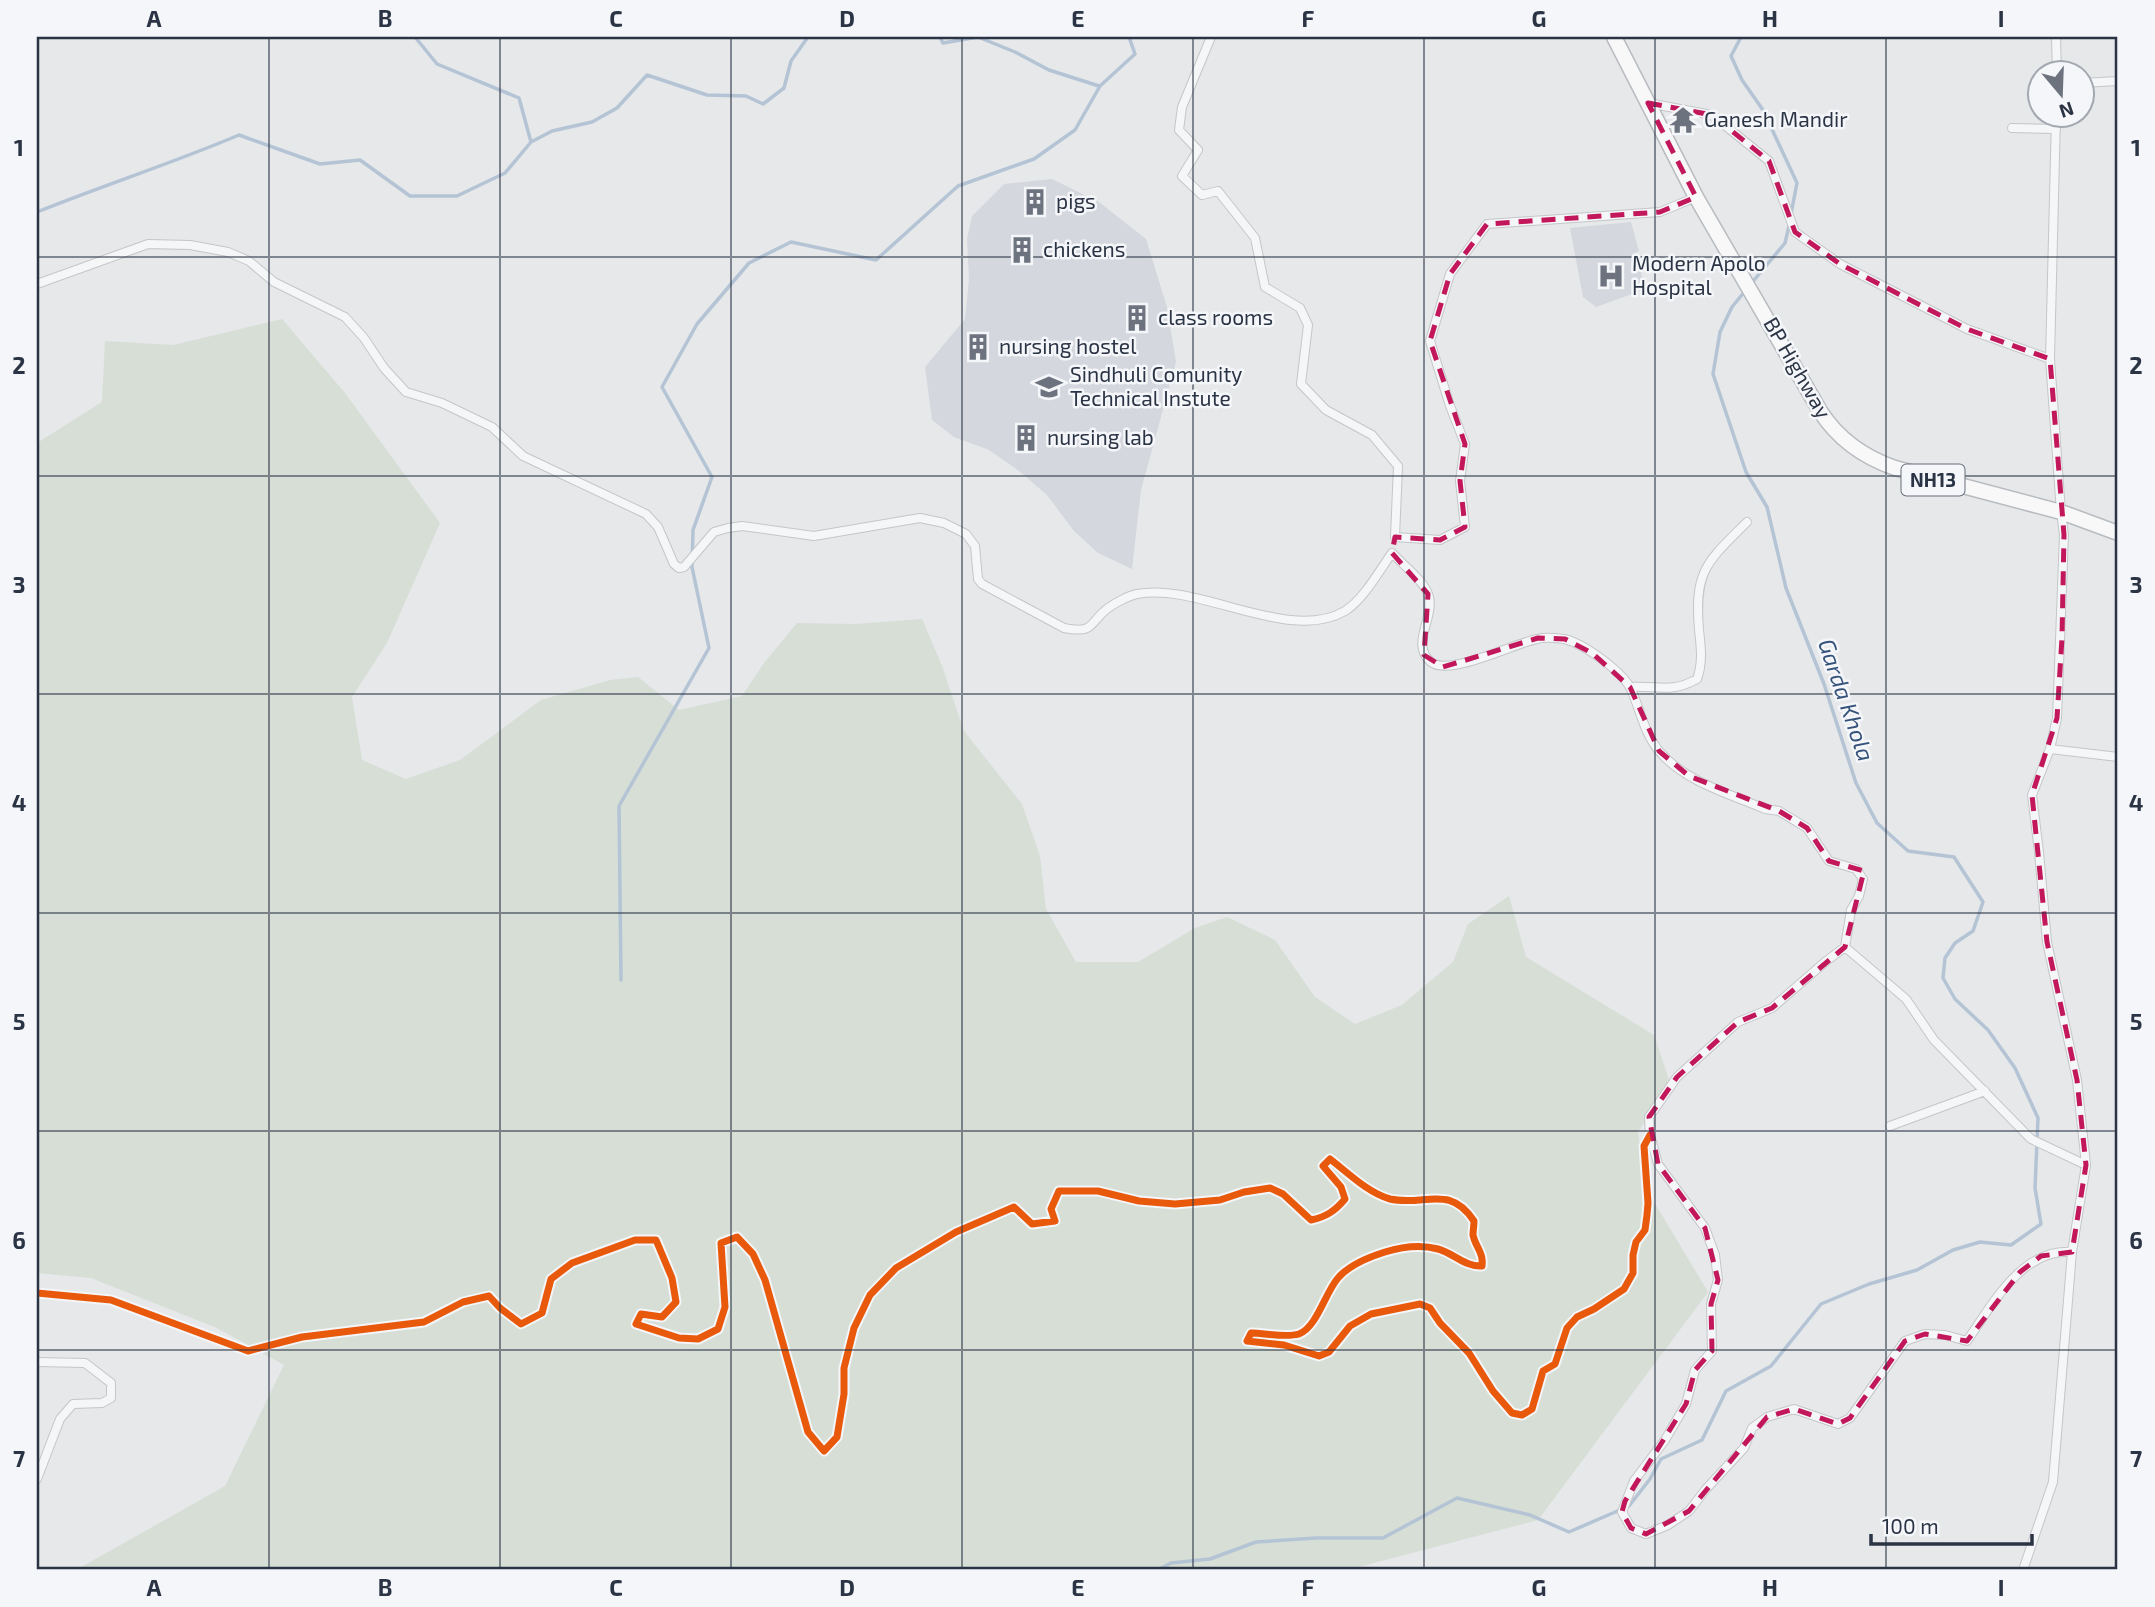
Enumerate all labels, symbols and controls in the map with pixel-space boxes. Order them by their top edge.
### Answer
text: A [146,4,162,32]
text: B [378,4,392,32]
text: C [609,4,623,32]
text: D [839,4,855,32]
text: E [1071,4,1085,32]
text: F [1302,4,1315,32]
text: G [1532,4,1546,32]
text: H [1762,4,1778,32]
text: I [1998,4,2004,32]
north arrow [2025,60,2096,130]
text: N [2056,97,2077,124]
temple icon: Ganesh Mandir [1668,105,1698,135]
place label: Ganesh Mandir [1704,106,1848,131]
text: 1 [14,133,24,161]
text: 1 [2131,133,2141,161]
building icon: pigs [1020,187,1050,217]
place label: pigs [1056,188,1096,213]
building icon: chickens [1007,235,1037,265]
place label: chickens [1043,236,1125,261]
place label: Modern Apolo Hospital [1632,250,1766,299]
hospital icon: Modern Apolo Hospital [1596,261,1626,291]
building icon: class rooms [1122,303,1152,333]
place label: class rooms [1158,304,1273,329]
street label: BP Highway [1759,312,1837,422]
building icon: nursing hostel [963,332,993,362]
place label: nursing hostel [999,333,1137,358]
text: 2 [12,351,26,379]
text: 2 [2129,351,2143,379]
place label: Sindhuli Comunity Technical Instute [1070,361,1242,410]
school or university icon: Sindhuli Comunity Technical Instute [1034,372,1064,402]
building icon: nursing lab [1011,423,1041,453]
place label: nursing lab [1047,424,1154,449]
road number: NH13 [1902,464,1965,495]
text: 3 [12,570,26,598]
text: 3 [2129,570,2143,598]
water label: Garda Khola [1813,635,1881,765]
text: 4 [12,788,26,816]
text: 4 [2129,788,2143,816]
text: 5 [13,1007,25,1035]
text: 5 [2130,1007,2142,1035]
text: 6 [12,1226,26,1254]
text: 6 [2129,1226,2143,1254]
text: 7 [13,1444,25,1472]
text: 7 [2130,1444,2142,1472]
scale bar [1871,1502,2032,1546]
text: 100 m [1882,1513,1939,1538]
text: A [146,1573,162,1601]
text: B [378,1573,392,1601]
text: C [609,1573,623,1601]
text: D [839,1573,855,1601]
text: E [1071,1573,1085,1601]
text: F [1302,1573,1315,1601]
text: G [1532,1573,1546,1601]
text: H [1762,1573,1778,1601]
text: I [1998,1573,2004,1601]

